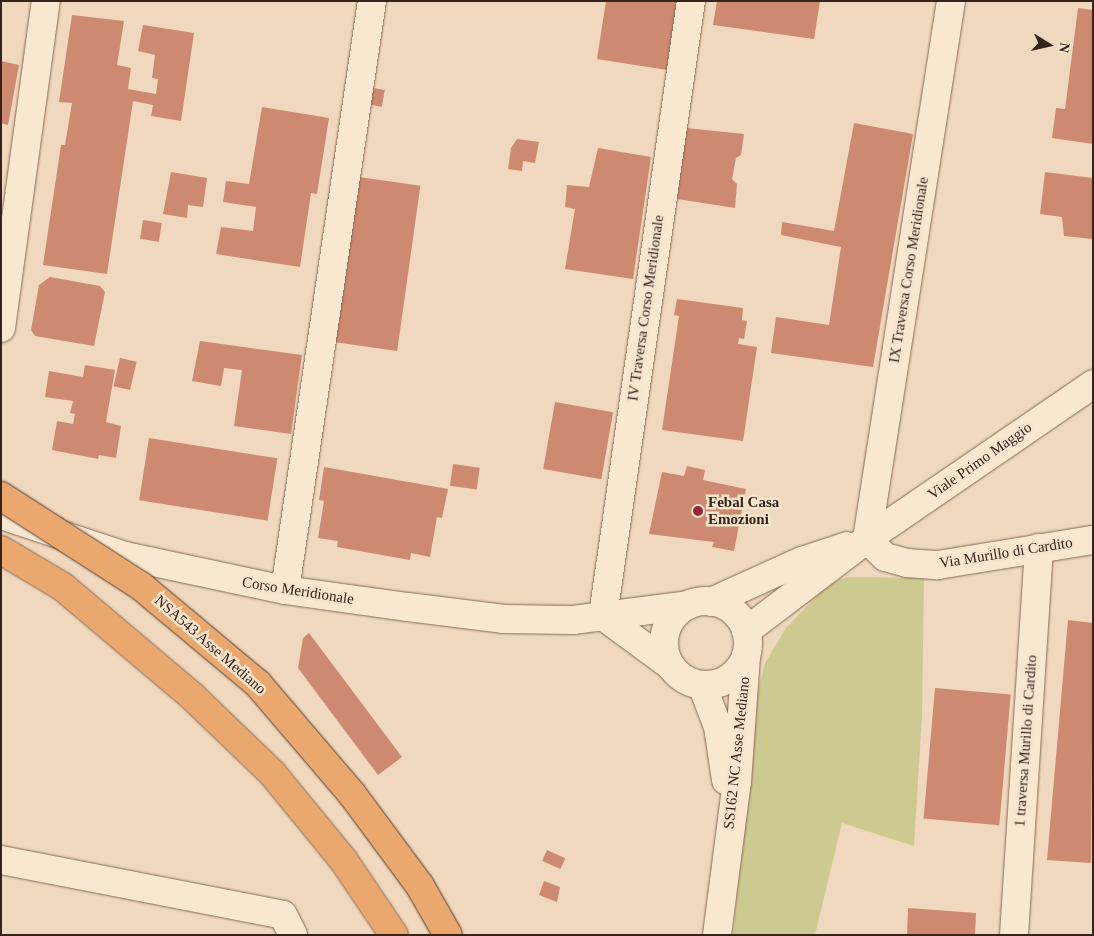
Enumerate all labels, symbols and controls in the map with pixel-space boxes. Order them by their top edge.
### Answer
north arrow [1024,20,1074,70]
text: N [1056,41,1073,54]
street label: IX Traversa Corso Meridionale [885,176,933,364]
street label: IV Traversa Corso Meridionale [624,214,668,402]
street label: Viale Primo Maggio [925,419,1035,503]
place label: Febal Casa Emozioni [708,493,779,528]
marker: Febal Casa Emozioni [692,505,704,517]
street label: Via Murillo di Cardito [938,534,1074,572]
street label: Corso Meridionale [241,573,355,609]
street label: NSA543 Asse Mediano [150,591,270,699]
street label: 1 traversa Murillo di Cardito [1011,654,1041,828]
street label: SS162 NC Asse Mediano [720,676,754,830]

